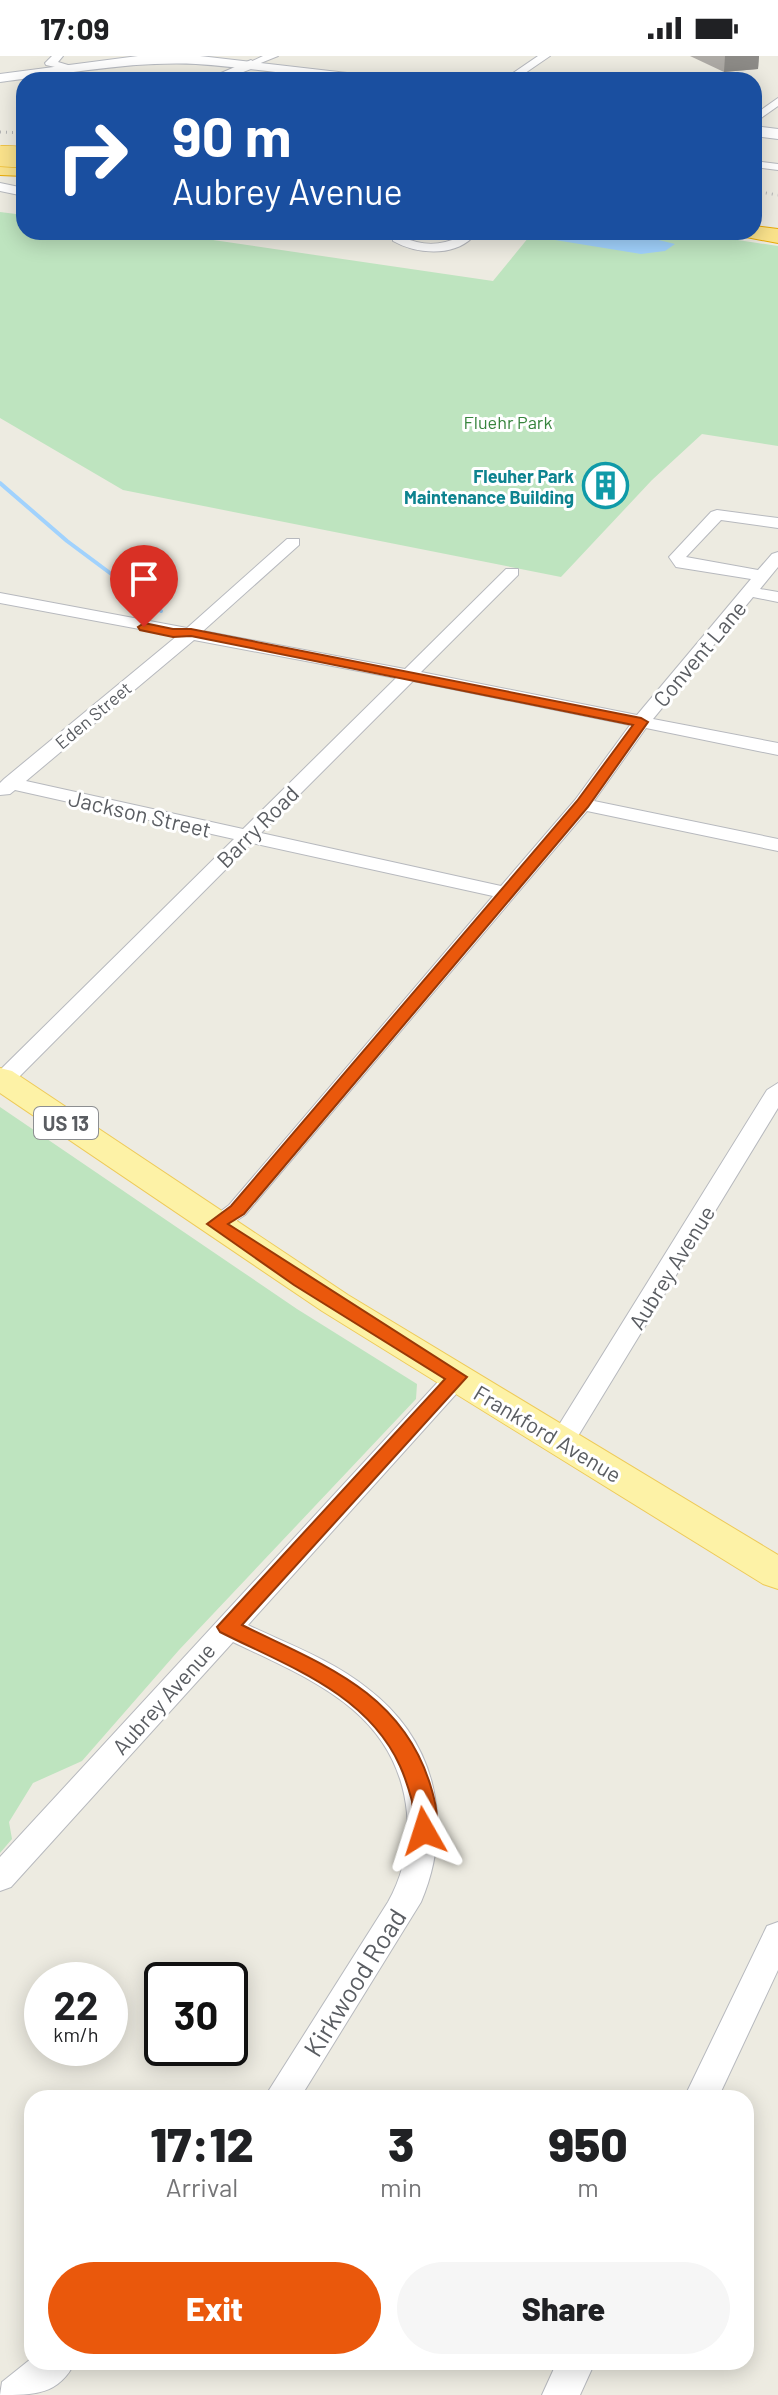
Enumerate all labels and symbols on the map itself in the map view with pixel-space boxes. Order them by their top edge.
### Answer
park label: Fluehr Park [464,411,552,433]
building icon: Fleuher Park Maintenance Building [581,462,629,510]
place label: Fleuher Park Maintenance Building [404,465,574,508]
pin [110,545,178,627]
street label: Convent Lane [647,595,751,711]
street label: Eden Street [50,677,136,753]
street label: Barry Road [211,780,303,872]
street label: Jackson Street [66,784,214,842]
road number: US 13 [34,1107,98,1139]
street label: Aubrey Avenue [623,1200,719,1334]
street label: Frankford Avenue [470,1379,626,1487]
street label: Aubrey Avenue [106,1637,220,1759]
position arrow [382,1789,466,1873]
street label: Kirkwood Road [296,1902,412,2062]
speed limit sign: 30 [144,1962,248,2066]

